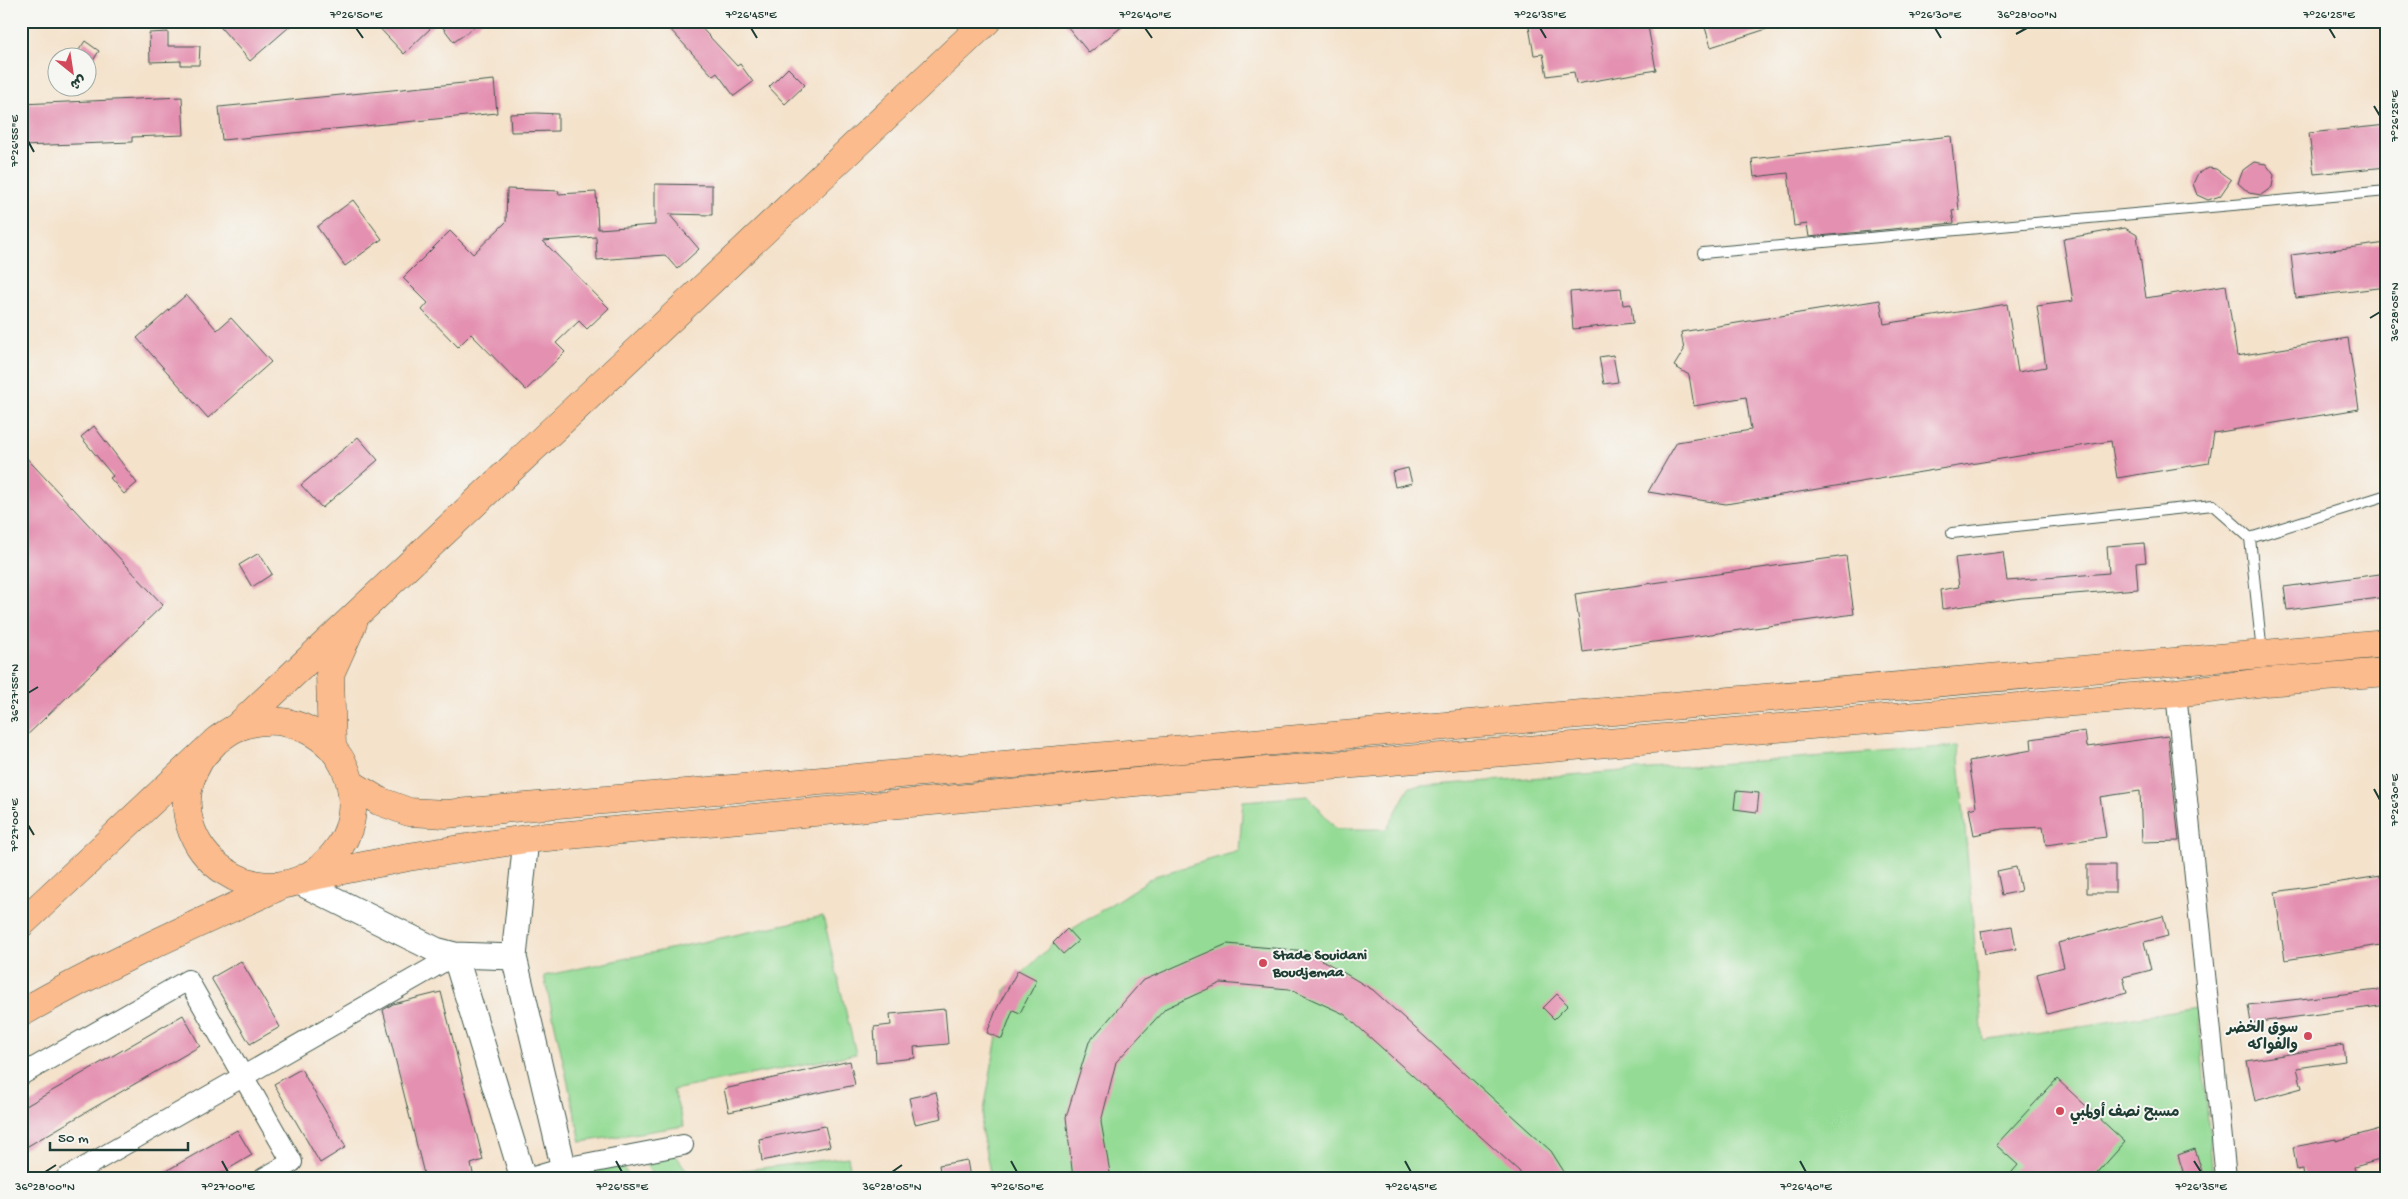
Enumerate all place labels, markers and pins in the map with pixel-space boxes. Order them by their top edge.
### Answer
place label: Stade Souidani Boudjemaa [1272,947,1367,982]
marker: Stade Souidani Boudjemaa [1257,957,1269,969]
place label: سوق الخضر والفواكه [2225,1020,2298,1055]
marker: سوق الخضر والفواكه [2302,1030,2314,1042]
place label: مسبح نصف أولمبي [2070,1101,2179,1125]
marker: مسبح نصف أولمبي [2054,1105,2066,1117]

